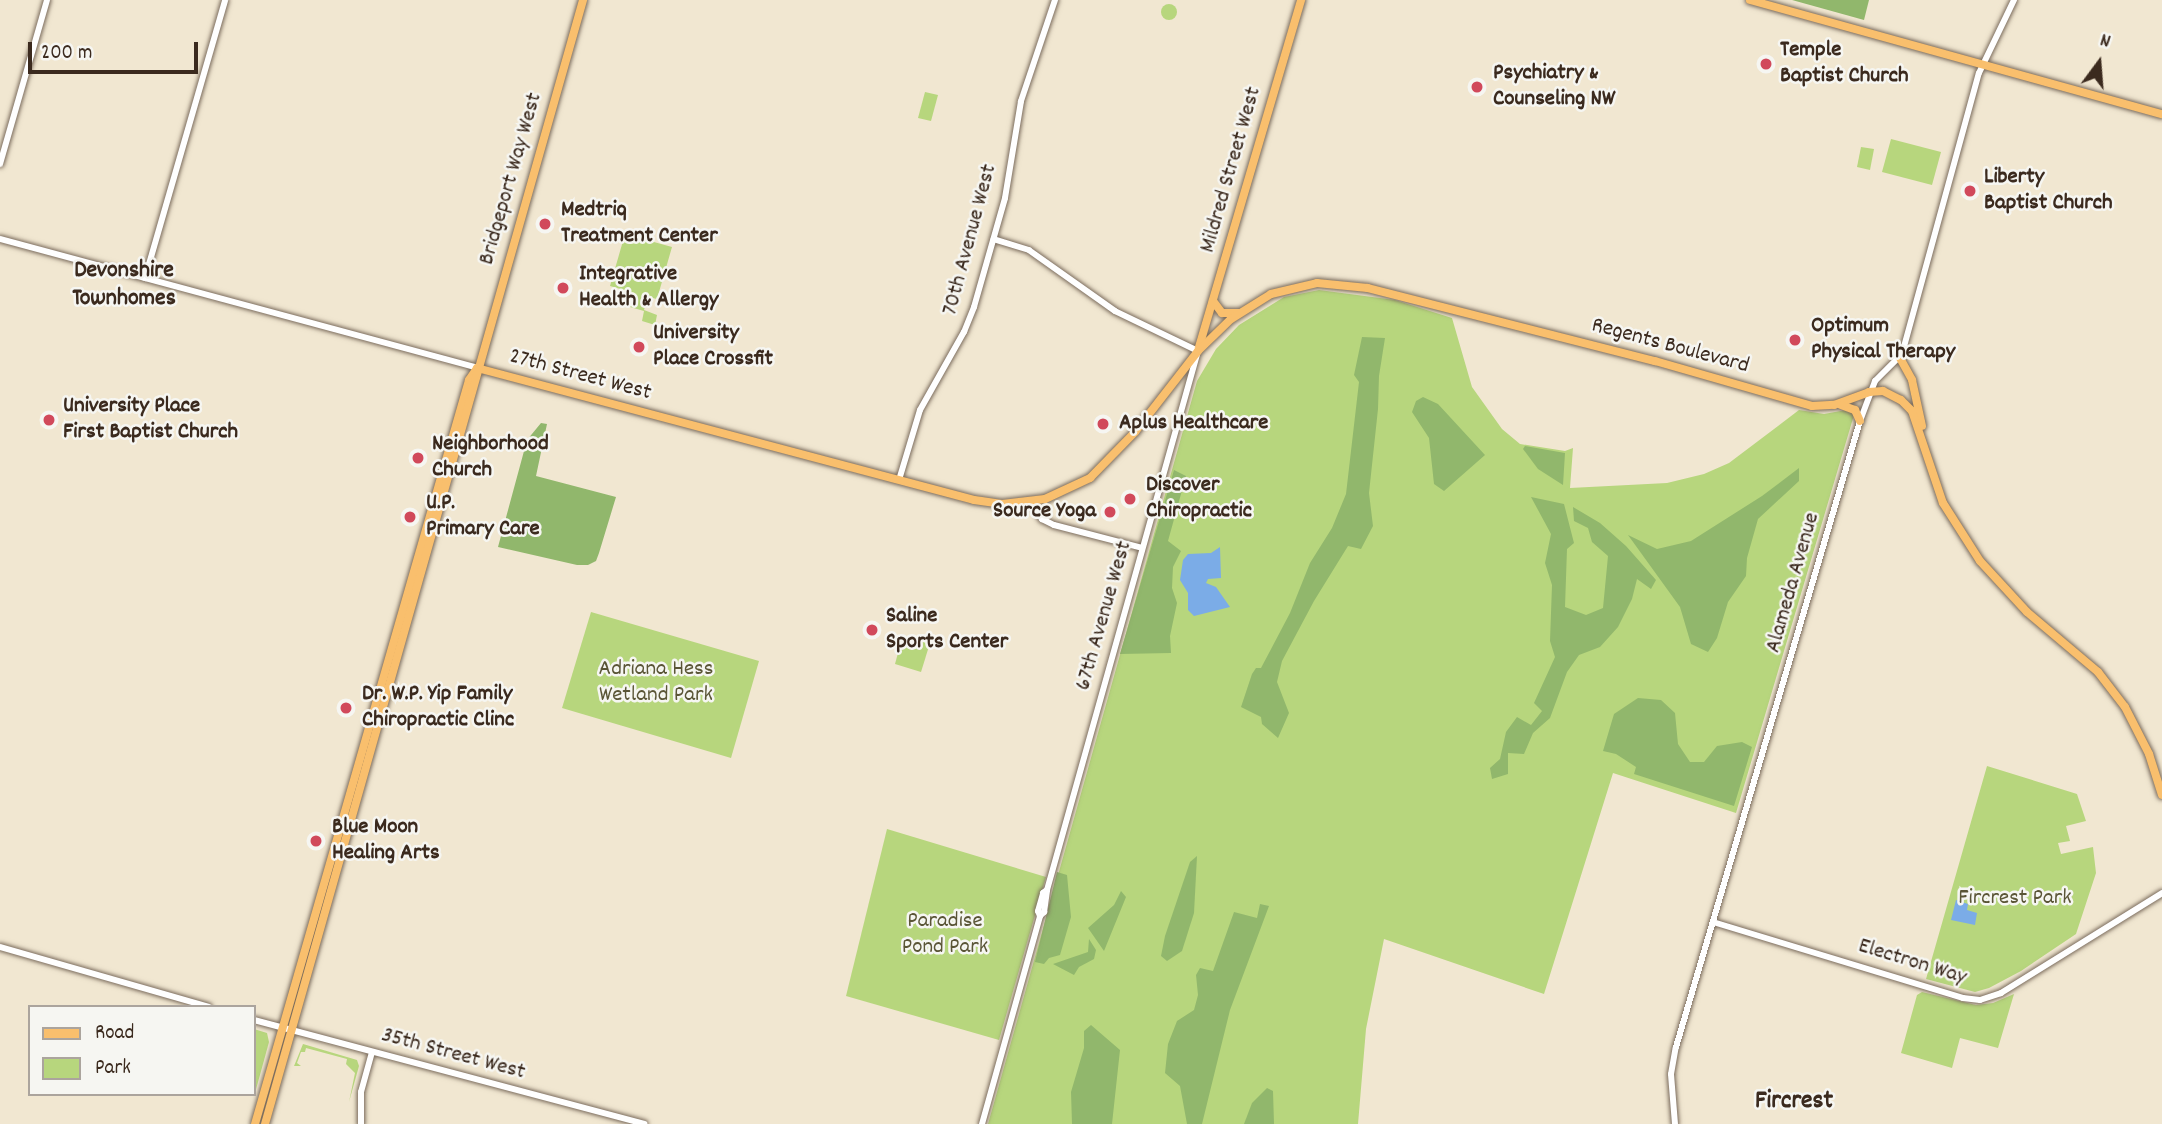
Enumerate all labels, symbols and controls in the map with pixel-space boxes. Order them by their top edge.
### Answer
scale bar [32,28,201,72]
north arrow [2064,28,2134,98]
text: N [2097,28,2113,57]
place label: Temple Baptist Church [1780,37,1909,91]
text: 200 m [41,39,92,69]
marker: Temple Baptist Church [1758,56,1774,72]
place label: Psychiatry & Counseling NW [1493,60,1615,114]
marker: Psychiatry & Counseling NW [1467,77,1487,97]
street label: Mildred Street West [1195,84,1269,256]
street label: Bridgeport Way West [474,90,550,268]
street label: 70th Avenue West [938,161,1004,319]
place label: Liberty Baptist Church [1984,164,2113,218]
marker: Liberty Baptist Church [1962,183,1978,199]
place label: Medtriq Treatment Center [561,197,718,251]
marker: Medtriq Treatment Center [535,214,555,234]
district label: Devonshire Townhomes [72,258,176,314]
place label: Integrative Health & Allergy [579,261,718,315]
marker: Integrative Health & Allergy [553,278,573,298]
street label: Regents Boulevard [1588,313,1752,381]
place label: Optimum Physical Therapy [1811,313,1955,367]
place label: University Place Crossfit [653,320,773,374]
marker: Optimum Physical Therapy [1785,330,1805,350]
marker: University Place Crossfit [631,339,647,355]
street label: 27th Street West [506,344,654,408]
place label: University Place First Baptist Church [63,393,238,447]
place label: Aplus Healthcare [1119,410,1268,438]
marker: University Place First Baptist Church [41,412,57,428]
marker: Aplus Healthcare [1093,414,1113,434]
place label: Neighborhood Church [432,431,549,485]
marker: Neighborhood Church [410,450,426,466]
place label: Discover Chiropractic [1146,472,1252,526]
marker: Discover Chiropractic [1120,489,1140,509]
place label: U.P. Primary Care [426,490,540,544]
place label: Source Yoga [993,498,1096,526]
marker: Source Yoga [1102,504,1118,520]
marker: U.P. Primary Care [400,507,420,527]
street label: Alameda Avenue [1761,510,1827,656]
street label: 67th Avenue West [1071,538,1139,694]
place label: Saline Sports Center [886,603,1008,657]
marker: Saline Sports Center [864,622,880,638]
park label: Adriana Hess Wetland Park [599,656,713,710]
place label: Dr. W.P. Yip Family Chiropractic Clinc [362,681,514,735]
marker: Dr. W.P. Yip Family Chiropractic Clinc [336,698,356,718]
place label: Blue Moon Healing Arts [332,814,440,868]
marker: Blue Moon Healing Arts [306,831,326,851]
park label: Fircrest Park [1958,885,2072,913]
park label: Paradise Pond Park [902,908,988,962]
street label: Electron Way [1855,933,1969,993]
legend [28,1005,256,1096]
text: Road [95,1019,134,1049]
street label: 35th Street West [378,1023,528,1087]
text: Park [95,1054,131,1084]
district label: Fircrest [1755,1086,1833,1118]

